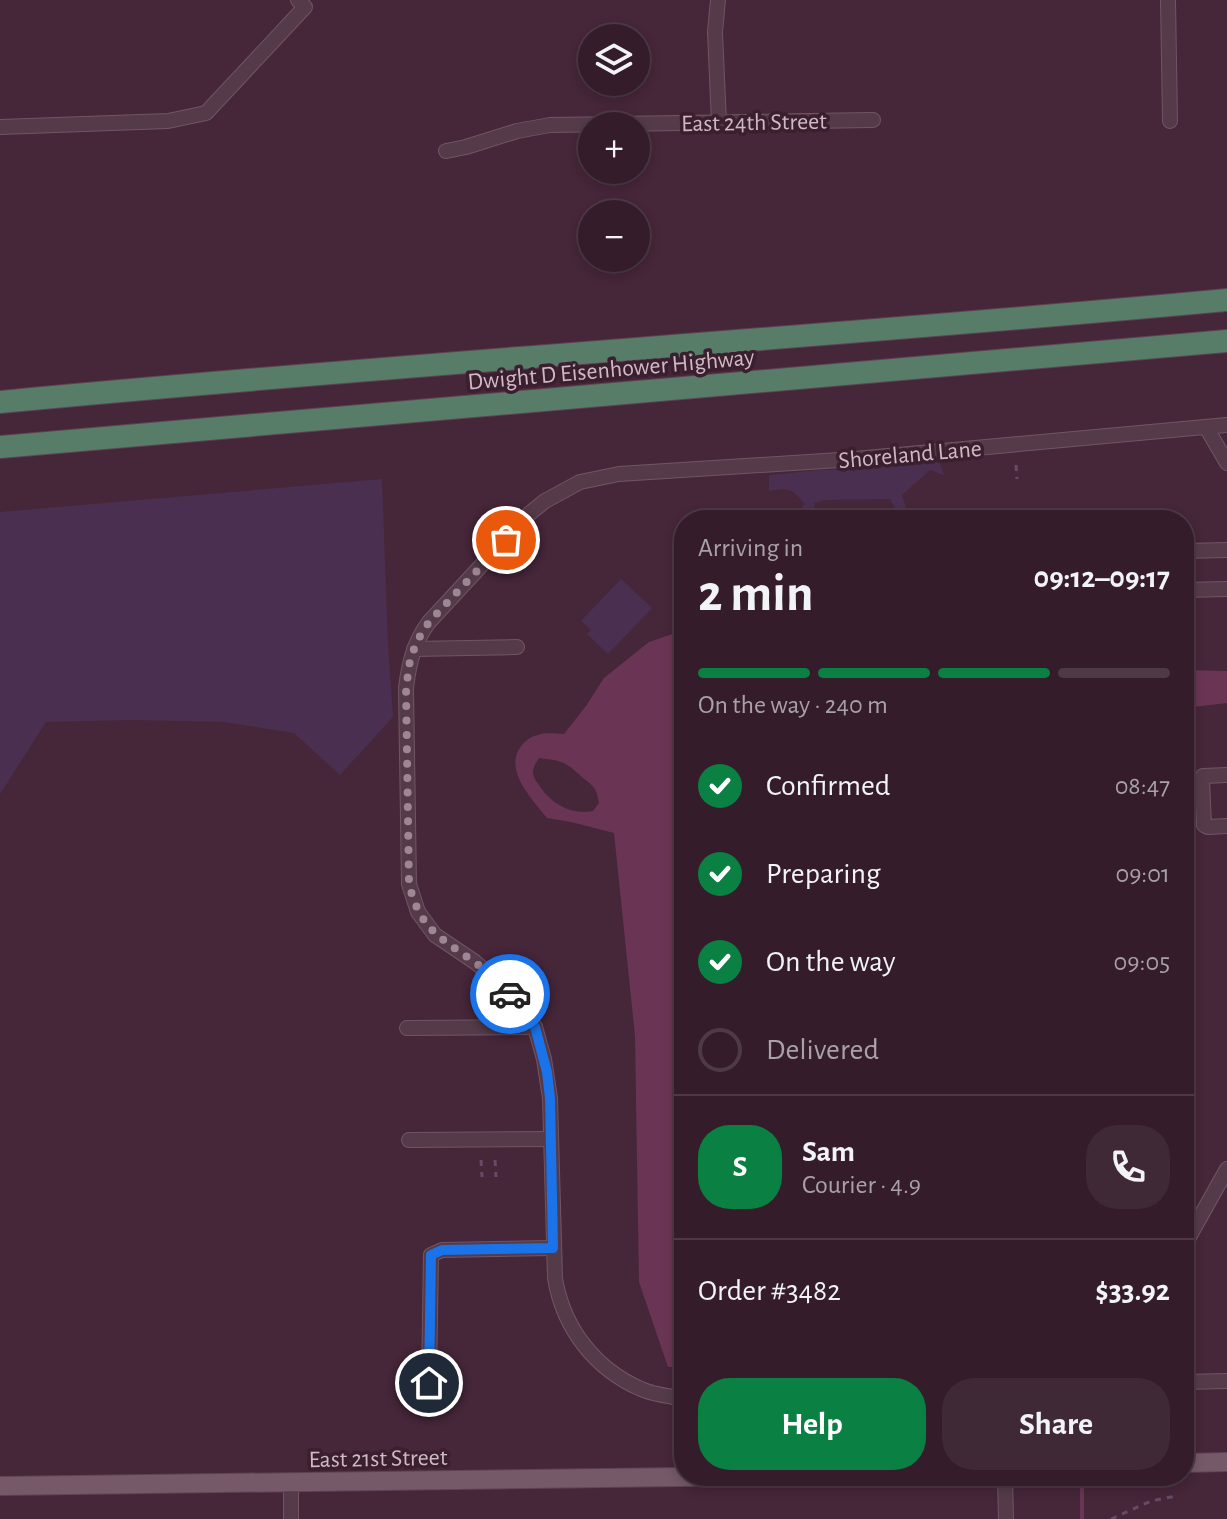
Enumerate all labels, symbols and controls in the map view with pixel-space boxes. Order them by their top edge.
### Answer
map controls [578,24,650,272]
button: layers [578,24,650,96]
street label: East 24th Street [681,110,827,136]
button: + [578,112,650,184]
button: − [578,200,650,272]
street label: Dwight D Eisenhower Highway [467,346,755,394]
street label: Shoreland Lane [837,437,983,473]
pin [472,506,540,574]
icon: bag [484,518,528,562]
text: Arriving in [698,535,803,561]
text: 09:12–09:17 [1034,563,1170,593]
text: 2 min [698,568,813,620]
text: On the way · 240 m [698,692,888,718]
icon: check [698,764,742,808]
text: Confirmed [766,771,890,801]
text: 08:47 [1115,773,1170,799]
icon: check [698,852,742,896]
text: Preparing [766,859,881,889]
text: 09:01 [1115,861,1170,887]
icon: check [698,940,742,984]
text: On the way [766,947,895,977]
text: 09:05 [1114,949,1170,975]
courier [470,954,550,1034]
icon: car [488,972,532,1016]
text: Delivered [766,1035,879,1065]
button: phone [1086,1125,1170,1209]
text: Sam [802,1137,855,1167]
text: S [733,1152,747,1182]
text: Courier · 4.9 [802,1172,921,1198]
text: Order #3482 [698,1276,841,1306]
text: $33.92 [1095,1276,1170,1306]
pin [395,1349,463,1417]
icon: home [407,1361,451,1405]
button: Help [698,1378,926,1470]
button: Share [942,1378,1170,1470]
street label: East 21st Street [308,1446,448,1472]

